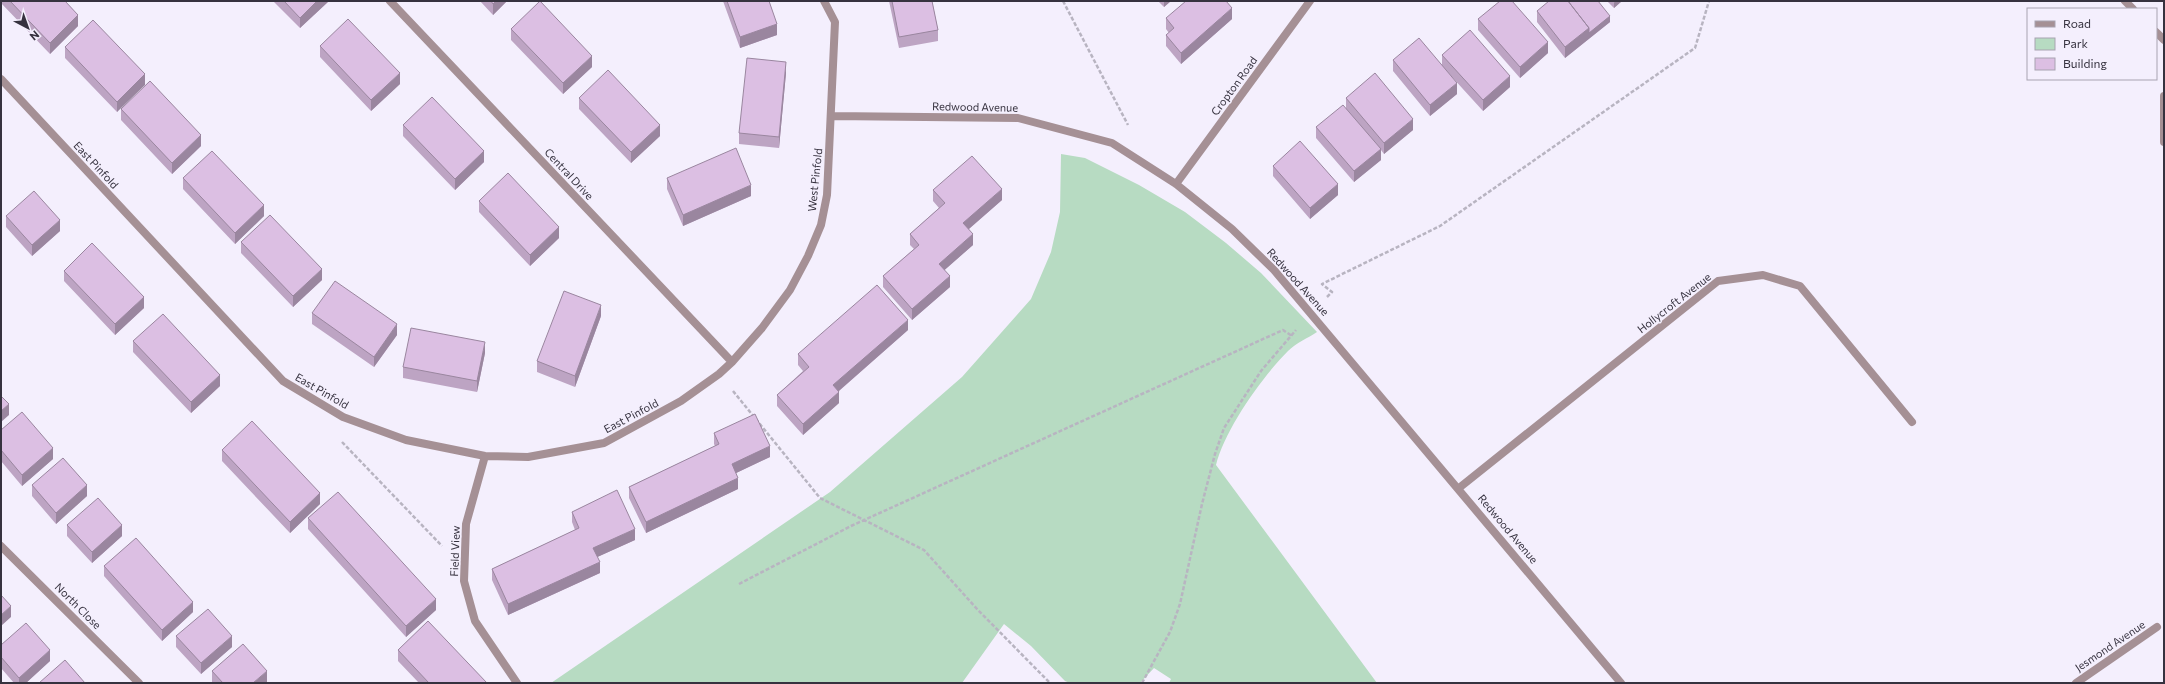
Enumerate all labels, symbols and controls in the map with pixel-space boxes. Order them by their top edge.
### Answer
north arrow [8,8,48,48]
legend [2027,8,2157,80]
text: Road [2063,16,2091,30]
text: N [28,28,42,44]
text: Park [2063,36,2089,50]
street label: Cropton Road [1208,54,1259,118]
text: Building [2063,56,2107,70]
street label: Redwood Avenue [932,99,1018,114]
street label: East Pinfold [71,138,121,191]
street label: Central Drive [542,145,597,202]
street label: West Pinfold [805,148,824,212]
street label: Redwood Avenue [1265,245,1332,318]
street label: Hollycroft Avenue [1634,270,1713,335]
street label: East Pinfold [293,370,351,411]
street label: East Pinfold [601,396,660,435]
street label: Redwood Avenue [1476,492,1541,566]
street label: Field View [447,525,462,577]
street label: North Close [53,580,104,632]
street label: Jesmond Avenue [2072,617,2148,675]

